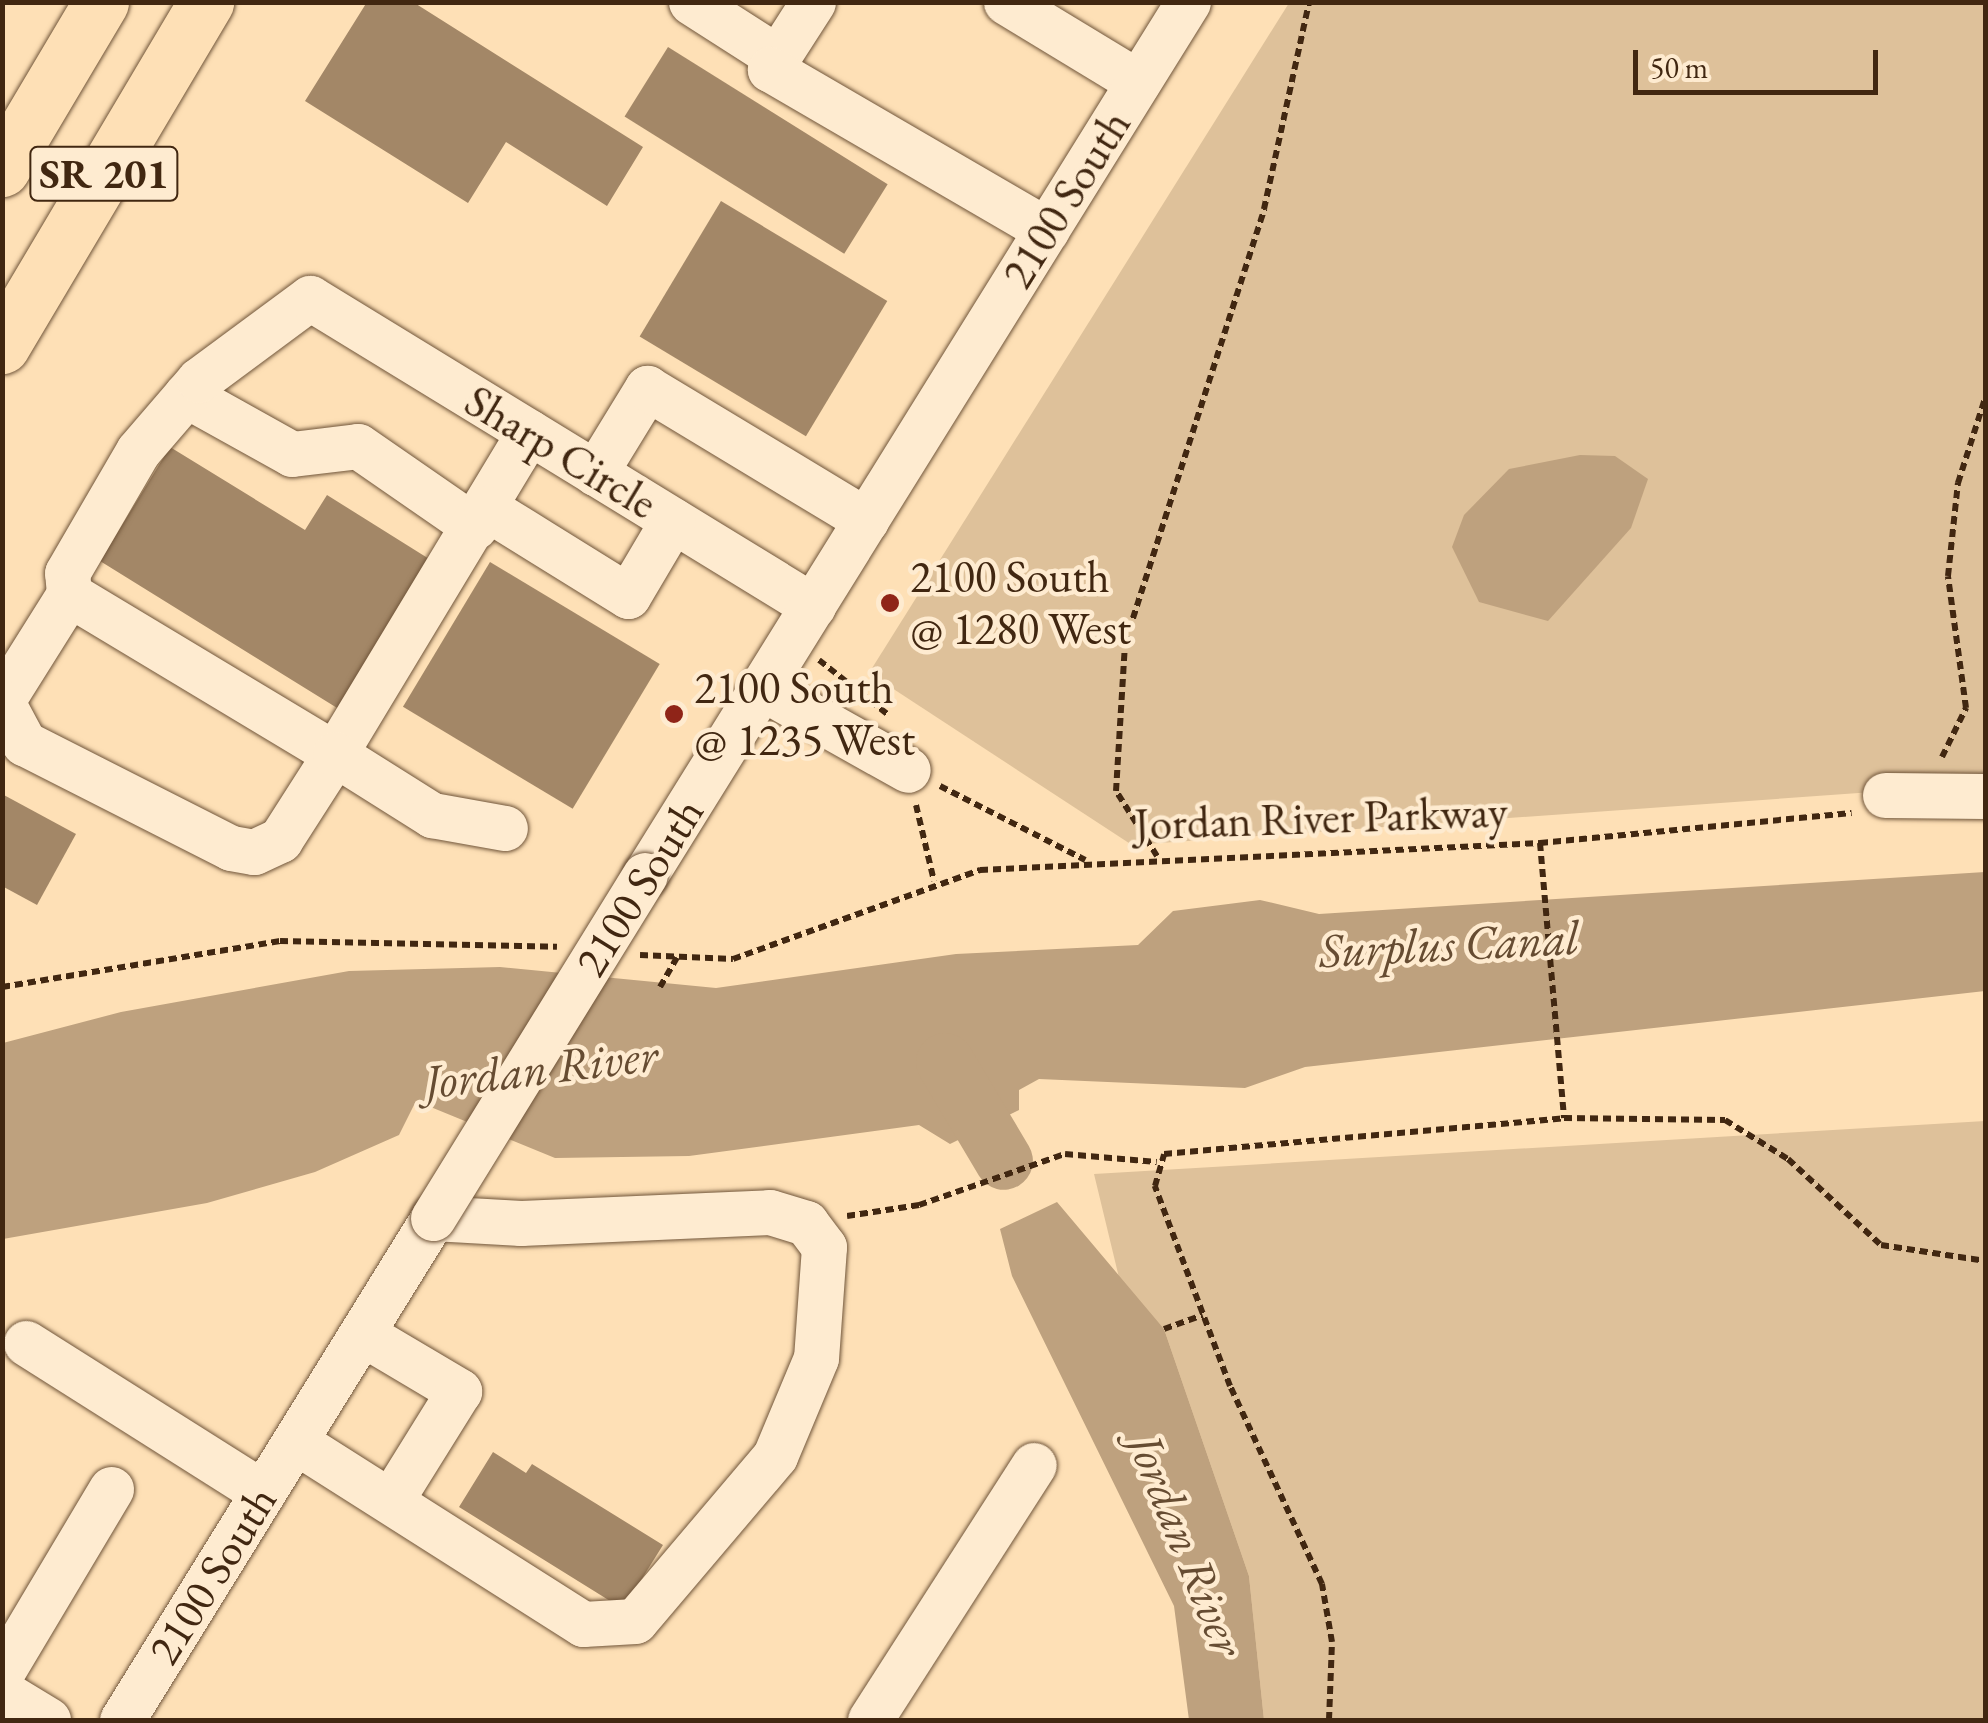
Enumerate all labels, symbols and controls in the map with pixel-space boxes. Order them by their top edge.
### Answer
scale bar [1638,30,1883,92]
text: 50 m [1650,48,1708,87]
street label: 2100 South [990,100,1142,298]
road number: SR 201 [29,137,179,211]
street label: Sharp Circle [455,374,667,530]
place label: 2100 South @ 1280 West [910,550,1131,656]
marker: 2100 South @ 1280 West [879,592,901,614]
place label: 2100 South @ 1235 West [694,661,915,767]
marker: 2100 South @ 1235 West [663,703,685,725]
street label: Jordan River Parkway [1133,785,1509,851]
street label: 2100 South [563,788,715,986]
water label: Surplus Canal [1318,908,1580,980]
water label: Jordan River [421,1025,661,1111]
water label: Jordan River [1116,1426,1258,1664]
street label: 2100 South [136,1476,288,1674]

